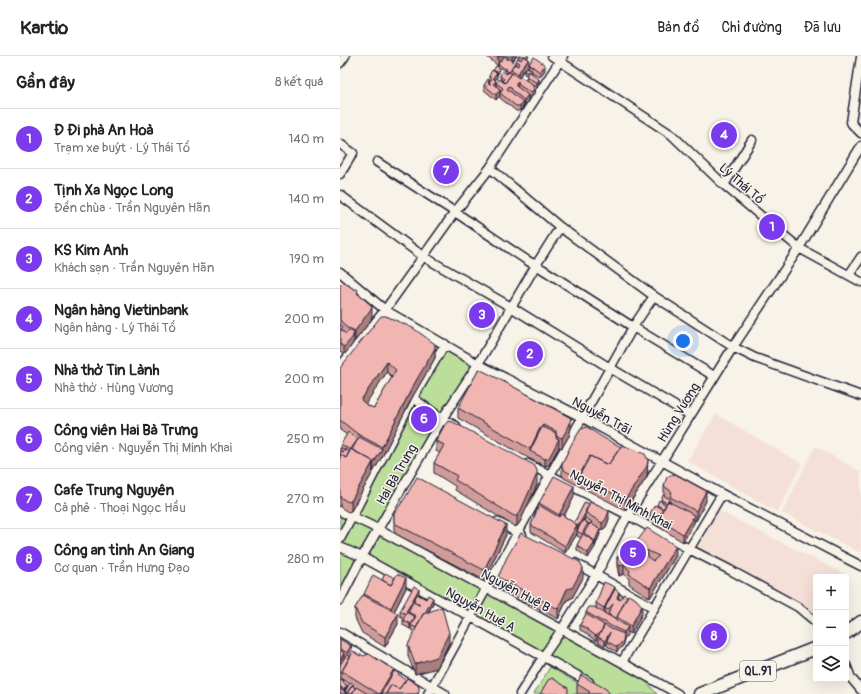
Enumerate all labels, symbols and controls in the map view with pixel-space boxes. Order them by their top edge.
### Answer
text: Kartio [20,16,68,40]
text: Bản đồ [657,19,699,36]
text: Chỉ đường [721,19,782,36]
text: Đã lưu [804,19,841,36]
text: Gần đây [16,72,75,93]
text: 8 kết quả [275,74,324,90]
pin: 4 [711,120,737,150]
text: Đ Đi phà An Hoà [54,121,153,140]
text: 1 [26,131,32,147]
text: 140 m [288,131,324,147]
text: Trạm xe buýt · Lý Thái Tổ [54,140,190,156]
pin: 7 [433,156,459,186]
street label: Lý Thái Tổ [716,160,767,208]
text: Tịnh Xa Ngọc Long [54,181,173,200]
text: 2 [25,191,33,207]
text: 140 m [288,191,324,207]
text: Đền chùa · Trần Nguyên Hãn [54,200,210,216]
pin: 1 [759,212,785,242]
text: KS Kim Anh [54,241,128,260]
text: 3 [25,251,33,267]
text: 190 m [289,251,324,267]
text: Khách sạn · Trần Nguyên Hãn [54,260,214,276]
pin: 3 [469,300,495,330]
text: Ngân hàng Vietinbank [54,301,188,320]
text: 4 [25,311,33,327]
text: 200 m [285,311,324,327]
text: Ngân hàng · Lý Thái Tổ [54,320,176,336]
your location [673,331,693,351]
pin: 2 [517,339,543,369]
text: Nhà thờ Tin Lành [54,361,160,380]
text: 5 [25,371,33,387]
text: 200 m [285,371,324,387]
street label: Hùng Vương [654,379,704,445]
text: Nhà thờ · Hùng Vương [54,380,173,396]
street label: Nguyễn Trãi [569,394,634,438]
pin: 6 [411,404,437,434]
text: Công viên Hai Bà Trưng [54,421,198,440]
text: 6 [25,431,33,447]
text: 250 m [286,431,324,447]
text: Công viên · Nguyễn Thị Minh Khai [54,440,232,456]
street label: Hai Bà Trưng [373,441,421,508]
street label: Nguyễn Thị Minh Khai [567,466,675,534]
text: Cafe Trung Nguyên [54,481,174,500]
text: 7 [26,491,32,507]
text: 270 m [287,491,324,507]
text: Cà phê · Thoại Ngọc Hầu [54,500,186,516]
pin: 5 [620,538,646,568]
text: Công an tỉnh An Giang [54,541,194,560]
text: 8 [26,551,32,567]
text: 280 m [287,551,324,567]
text: Cơ quan · Trần Hưng Đạo [54,560,190,576]
street label: Nguyễn Huệ B [478,566,553,616]
map controls [813,574,849,682]
button: + [813,574,849,610]
street label: Nguyễn Huệ A [443,584,519,636]
button: − [813,610,849,646]
pin: 8 [701,621,727,651]
button: layers [813,646,849,682]
road number: QL.91 [740,661,776,681]

